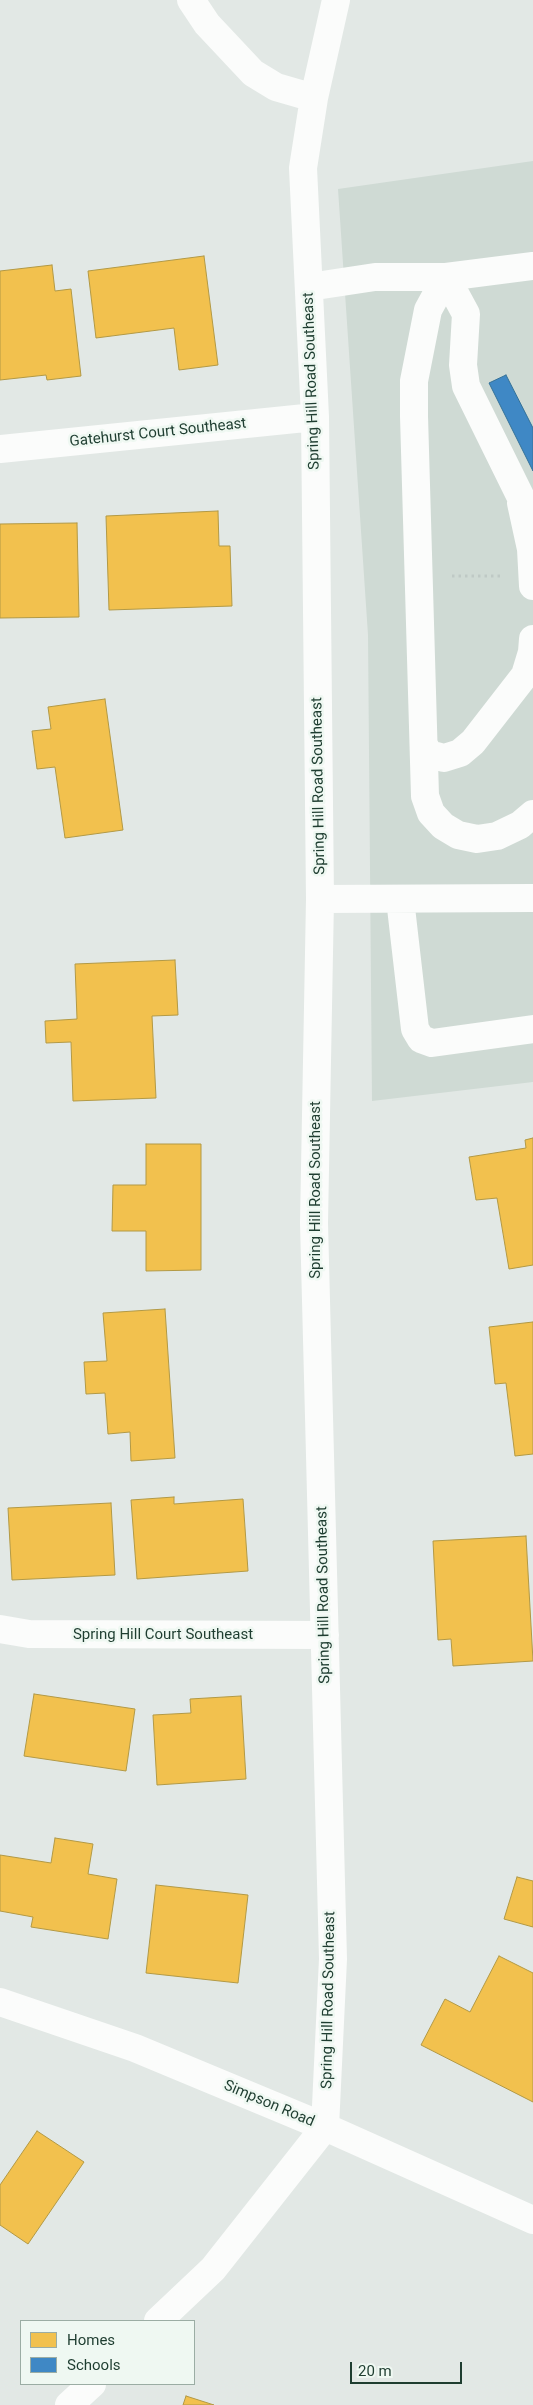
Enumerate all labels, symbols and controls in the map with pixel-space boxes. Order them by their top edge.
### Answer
street label: Spring Hill Road Southeast [300,292,324,470]
street label: Gatehurst Court Southeast [69,415,247,451]
street label: Spring Hill Road Southeast [308,697,330,875]
street label: Spring Hill Road Southeast [307,1101,325,1279]
street label: Spring Hill Road Southeast [313,1506,335,1684]
street label: Spring Hill Court Southeast [73,1626,253,1644]
street label: Spring Hill Road Southeast [318,1911,340,2089]
street label: Simpson Road [221,2077,317,2131]
legend [20,2320,195,2385]
text: Homes [67,2331,115,2349]
scale bar [353,2352,466,2384]
text: Schools [67,2356,121,2374]
text: 20 m [358,2362,392,2380]

